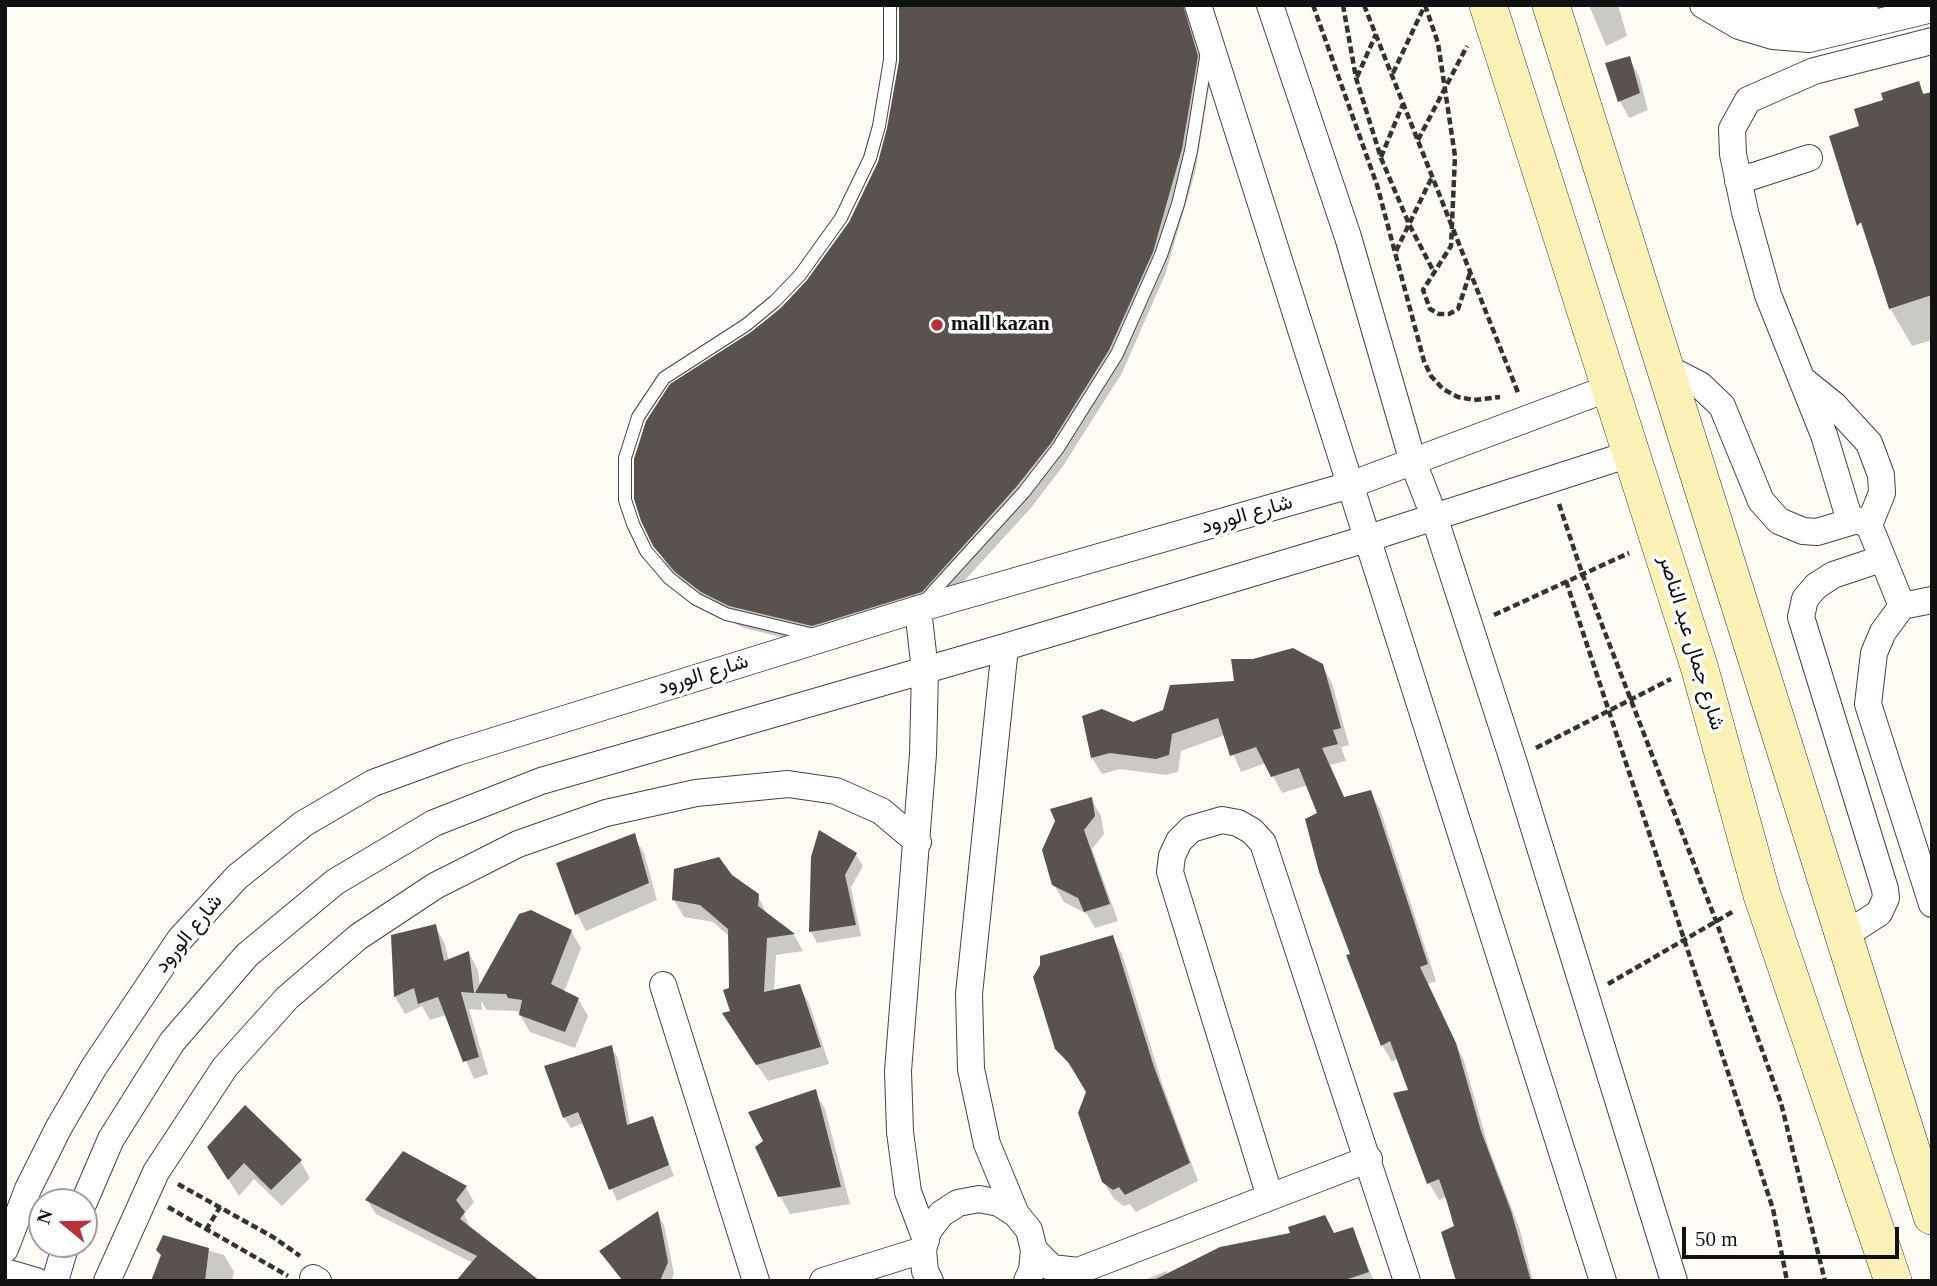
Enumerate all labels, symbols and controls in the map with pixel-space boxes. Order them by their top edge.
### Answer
place label: mall kazan [951,312,1050,338]
marker: mall kazan [929,317,945,333]
street label: شارع الورود [1198,490,1296,540]
street label: شارع جمال عبد الناصر [1652,552,1730,734]
street label: شارع الورود [654,649,752,701]
street label: شارع الورود [150,890,228,978]
north arrow [28,1188,98,1258]
text: N [32,1207,57,1227]
scale bar [1685,1212,1902,1256]
text: 50 m [1695,1227,1738,1251]

